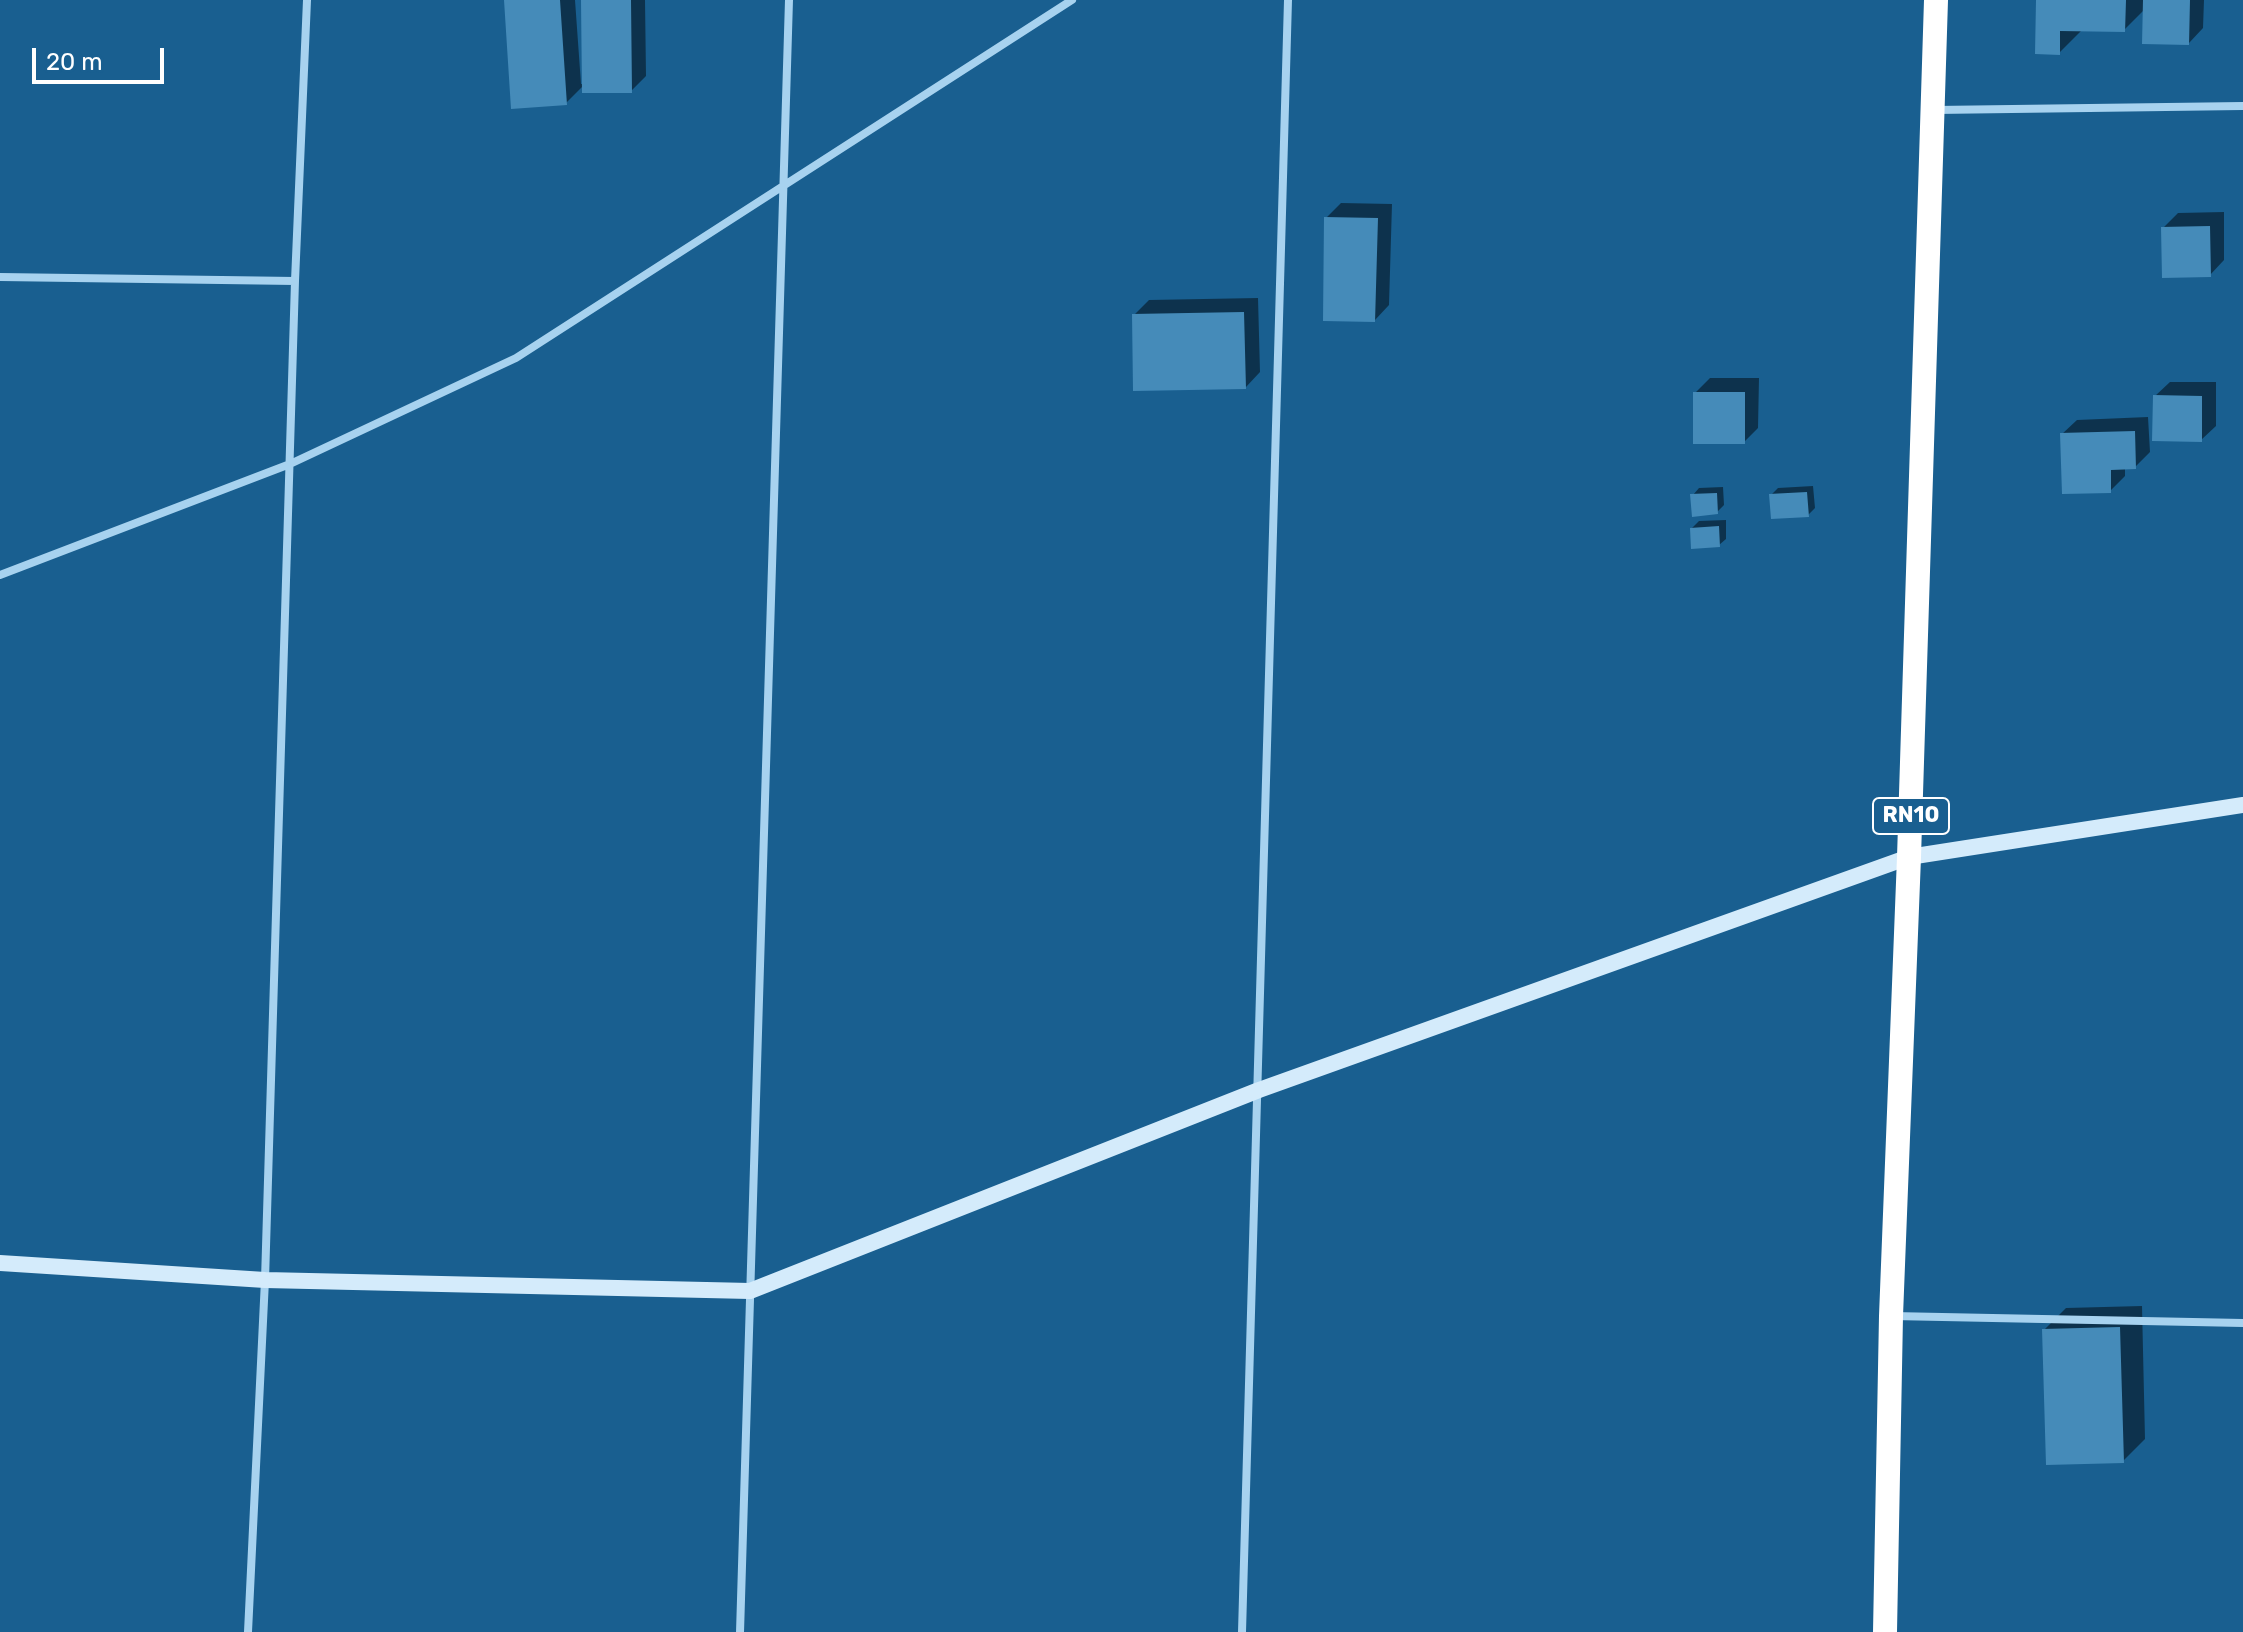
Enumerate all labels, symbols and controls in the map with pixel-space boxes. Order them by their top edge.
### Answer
scale bar [36,32,168,82]
text: 20 m [46,48,103,76]
road number: RN10 [1873,798,1949,834]

